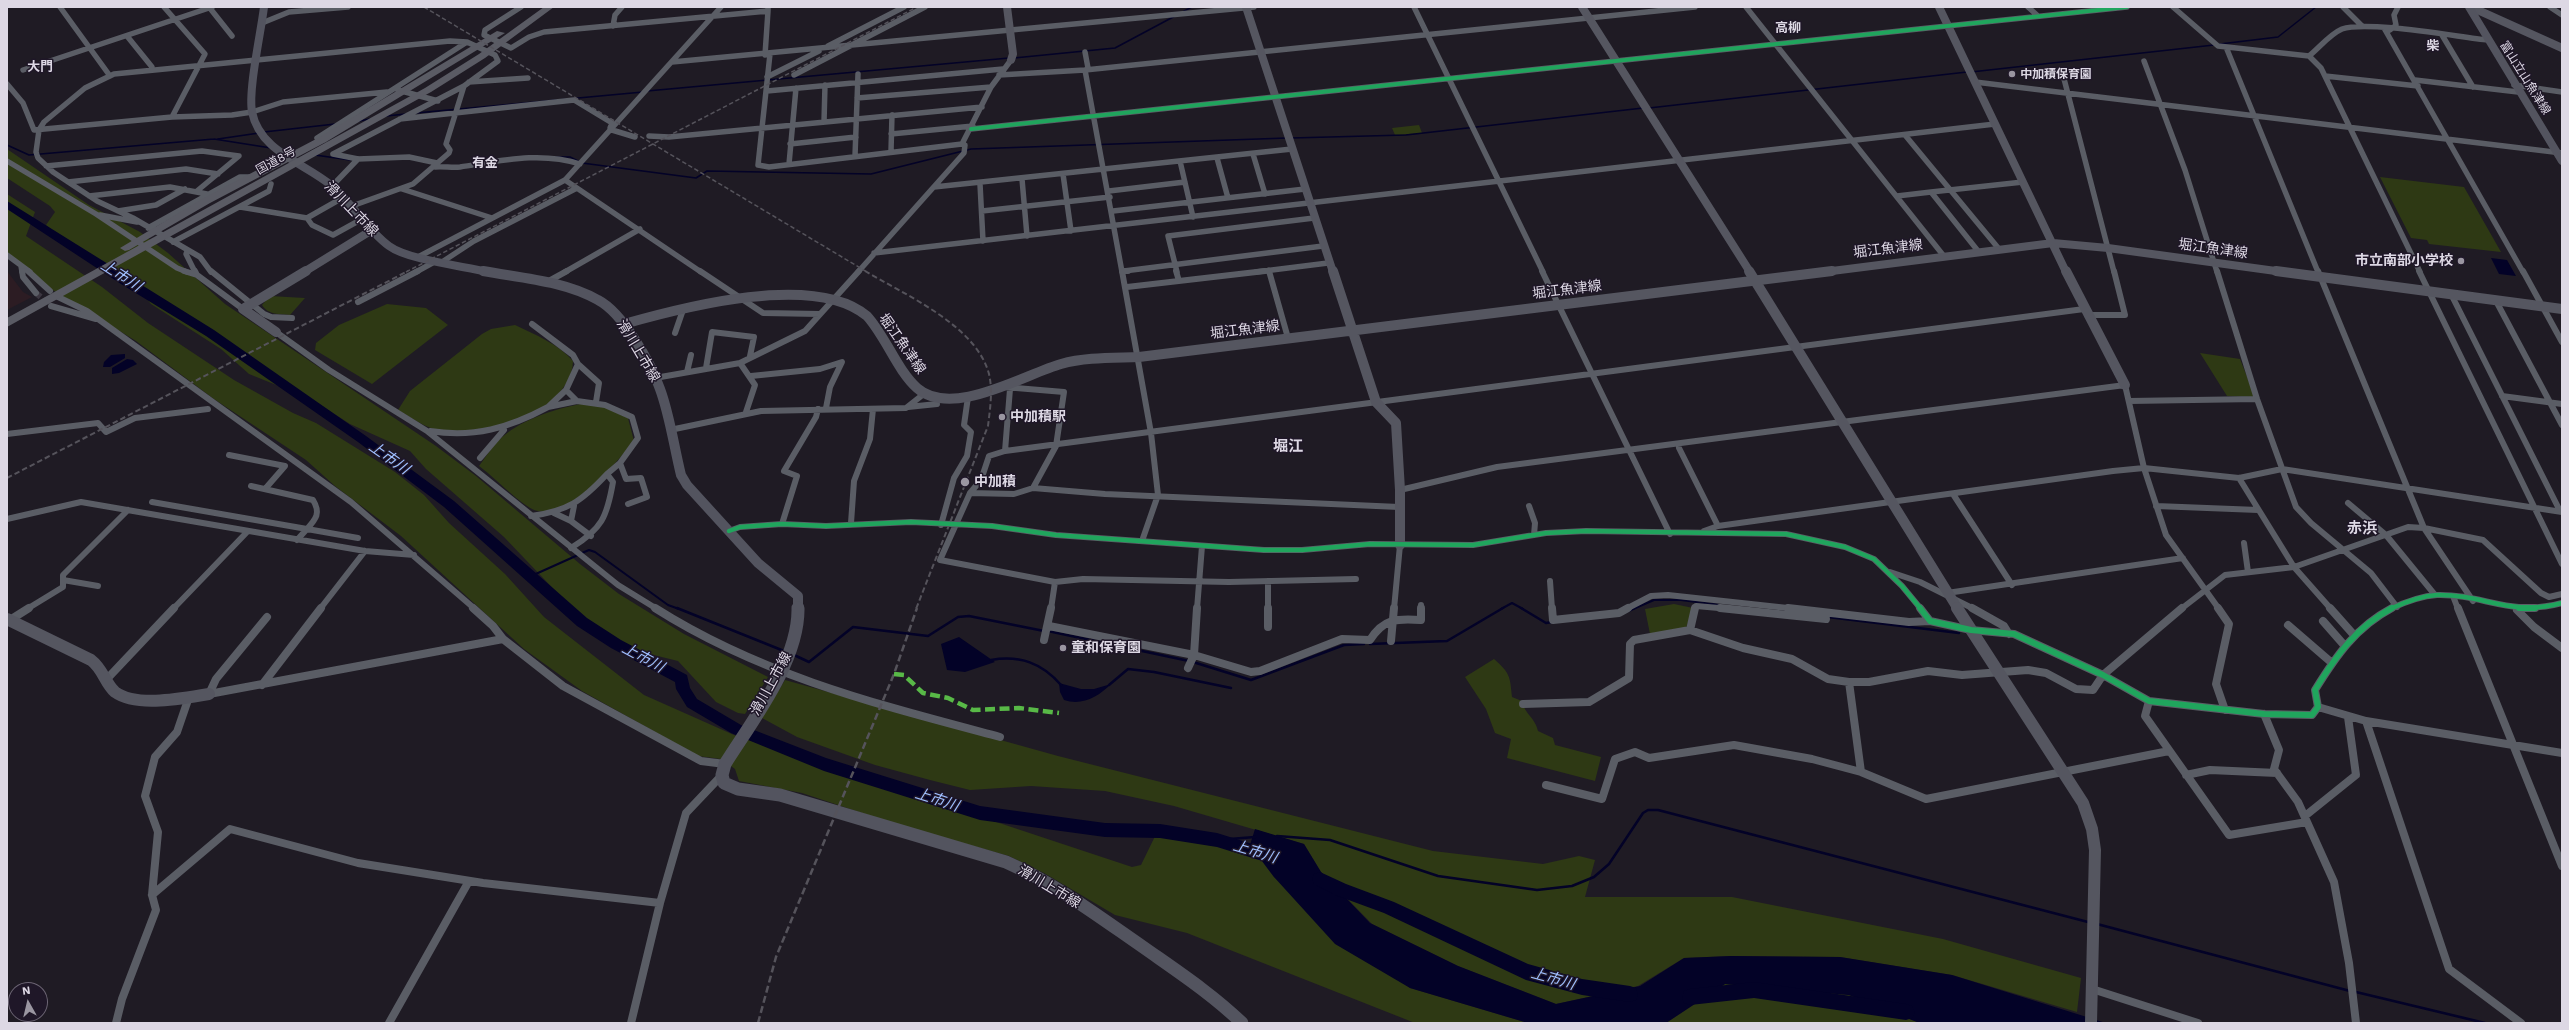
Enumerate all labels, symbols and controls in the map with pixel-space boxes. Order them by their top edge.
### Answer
district label: 高柳 [1775,20,1801,36]
district label: 柴 [2427,38,2439,54]
street label: 富山立山魚津線 [2497,39,2553,117]
district label: 大門 [27,59,53,75]
place label: 中加積保育園 [2020,67,2092,81]
marker: 中加積保育園 [2007,69,2017,79]
street label: 国道8号 [254,144,298,178]
district label: 有金 [472,155,498,171]
street label: 滑川上市線 [321,178,381,240]
street label: 堀江魚津線 [1852,236,1924,262]
street label: 堀江魚津線 [2177,236,2249,262]
place label: 市立南部小学校 [2355,253,2453,269]
water label: 上市川 [97,256,145,296]
marker: 市立南部小学校 [2456,256,2466,266]
street label: 堀江魚津線 [1531,277,1603,303]
street label: 堀江魚津線 [875,311,929,377]
street label: 滑川上市線 [613,317,663,385]
street label: 堀江魚津線 [1209,317,1281,343]
place label: 中加積駅 [1010,409,1066,425]
marker: 中加積駅 [997,412,1007,422]
water label: 上市川 [365,438,413,478]
district label: 堀江 [1273,438,1303,456]
place label: 中加積 [974,474,1016,490]
marker: 中加積 [959,476,971,488]
district label: 赤浜 [2347,520,2377,538]
water label: 上市川 [619,639,667,677]
place label: 童和保育園 [1071,640,1141,656]
marker: 童和保育園 [1058,643,1068,653]
street label: 滑川上市線 [747,649,795,719]
water label: 上市川 [913,784,961,816]
water label: 上市川 [1231,837,1279,867]
street label: 滑川上市線 [1015,862,1083,912]
water label: 上市川 [1529,964,1577,994]
north arrow [8,982,48,1022]
text: N [21,984,31,998]

